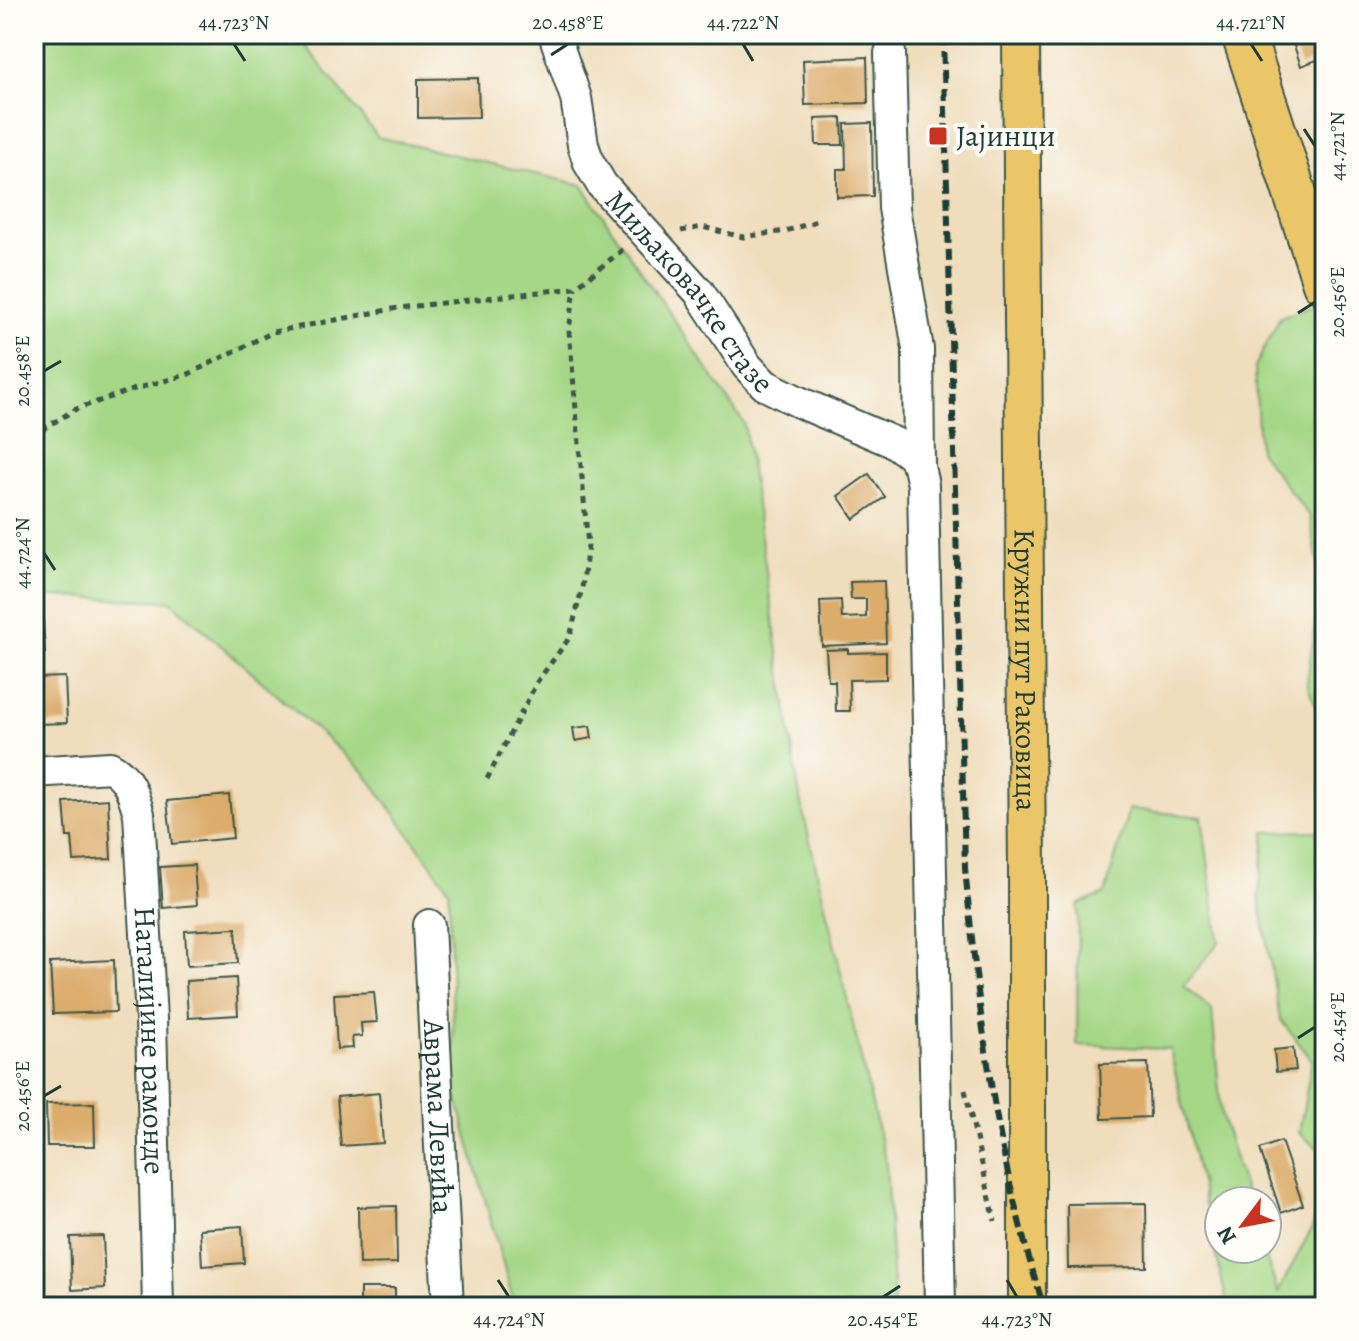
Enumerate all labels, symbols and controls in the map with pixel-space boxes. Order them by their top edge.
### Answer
text: 44.723°N [199,9,269,36]
text: 20.458°E [532,9,604,36]
text: 44.722°N [707,9,779,36]
text: 44.721°N [1216,9,1286,36]
text: 44.721°N [1324,111,1351,181]
place label: Јајинци [956,116,1056,156]
marker: Јајинци [927,125,949,147]
street label: Миљаковачке стазе [596,181,783,402]
text: 20.456°E [1324,266,1351,338]
text: 20.458°E [9,335,36,407]
text: 44.724°N [9,517,36,589]
street label: Кружни пут Раковица [1005,528,1047,812]
street label: Наталијине рамонде [124,905,175,1175]
text: 20.454°E [1324,992,1351,1062]
street label: Аврама Левића [414,1017,463,1215]
text: 20.456°E [9,1060,36,1132]
north arrow [1203,1185,1283,1265]
text: N [1210,1220,1244,1250]
text: 44.724°N [473,1306,545,1333]
text: 20.454°E [848,1306,918,1333]
text: 44.723°N [982,1306,1052,1333]

